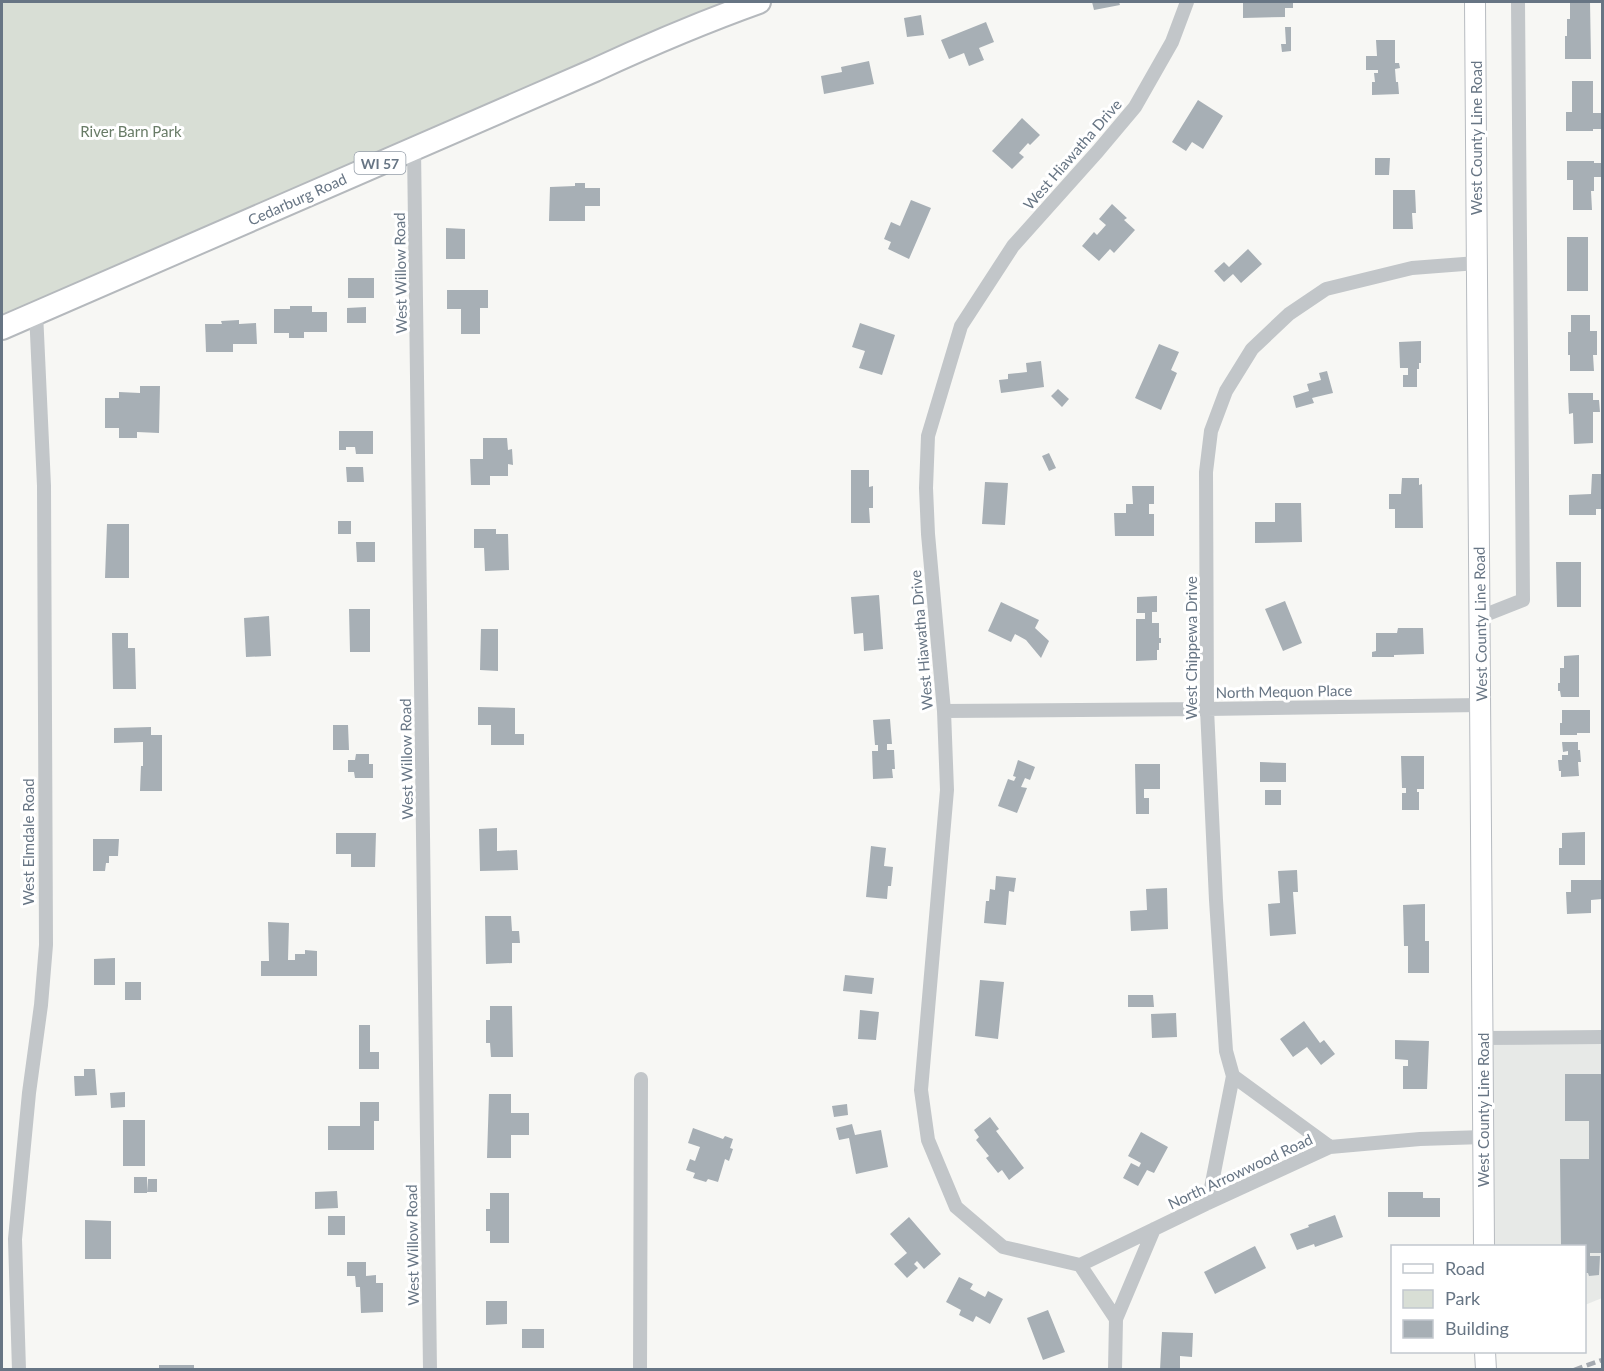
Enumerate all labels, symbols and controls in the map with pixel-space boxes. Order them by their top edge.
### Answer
street label: West County Line Road [1467,61,1485,215]
street label: West Hiawatha Drive [1019,95,1125,213]
park label: River Barn Park [80,122,182,140]
road number: WI 57 [354,152,406,174]
street label: Cedarburg Road [245,169,349,229]
street label: West Willow Road [390,212,410,334]
street label: West County Line Road [1470,547,1490,701]
street label: West Hiawatha Drive [906,569,936,711]
street label: West Chippewa Drive [1182,576,1200,720]
street label: North Mequon Place [1215,681,1353,701]
street label: West Willow Road [396,698,416,820]
street label: West Elmdale Road [19,778,37,906]
street label: West County Line Road [1474,1033,1492,1187]
street label: North Arrowwood Road [1165,1130,1315,1212]
street label: West Willow Road [402,1184,422,1306]
legend [1391,1245,1586,1353]
text: Road [1445,1257,1485,1279]
text: Park [1445,1287,1481,1309]
text: Building [1445,1317,1509,1339]

